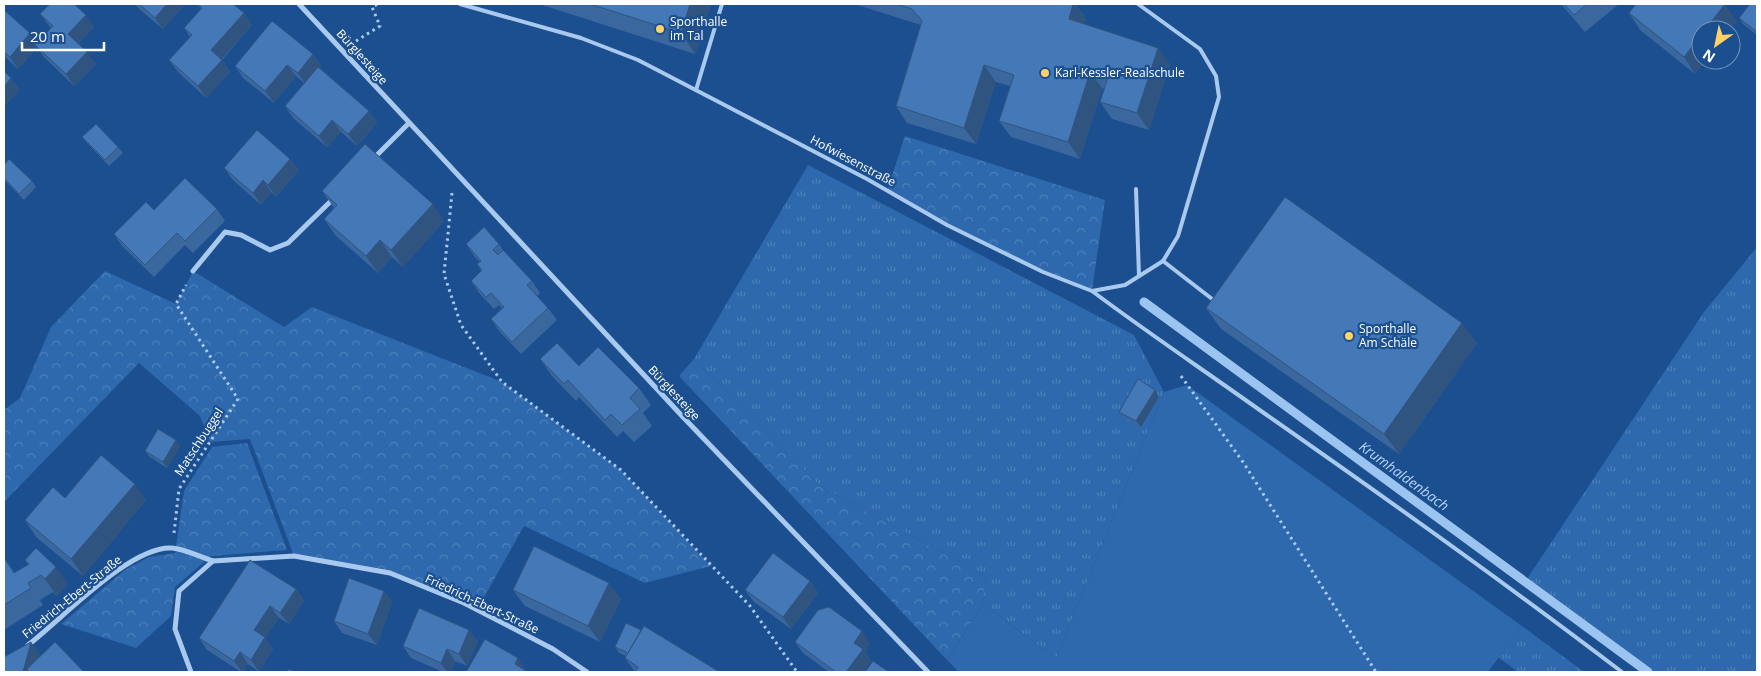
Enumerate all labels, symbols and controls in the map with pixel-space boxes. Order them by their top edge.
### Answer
place label: Sporthalle im Tal [670,13,727,44]
scale bar [22,20,105,52]
north arrow [1691,20,1741,70]
marker: Sporthalle im Tal [654,23,666,35]
street label: Bürglesteige [333,25,392,88]
text: 20 m [30,26,65,46]
text: N [1699,45,1719,67]
place label: Karl-Kessler-Realschule [1055,64,1185,81]
marker: Karl-Kessler-Realschule [1039,67,1051,79]
street label: Hofwiesenstraße [807,131,899,190]
place label: Sporthalle Am Schäle [1359,320,1417,351]
marker: Sporthalle Am Schäle [1343,330,1355,342]
street label: Bürglesteige [645,362,704,424]
street label: Matschbuggel [170,404,227,479]
water label: Krumhaldenbach [1356,437,1453,515]
street label: Friedrich-Ebert-Straße [18,551,125,642]
street label: Friedrich-Ebert-Straße [423,570,542,637]

